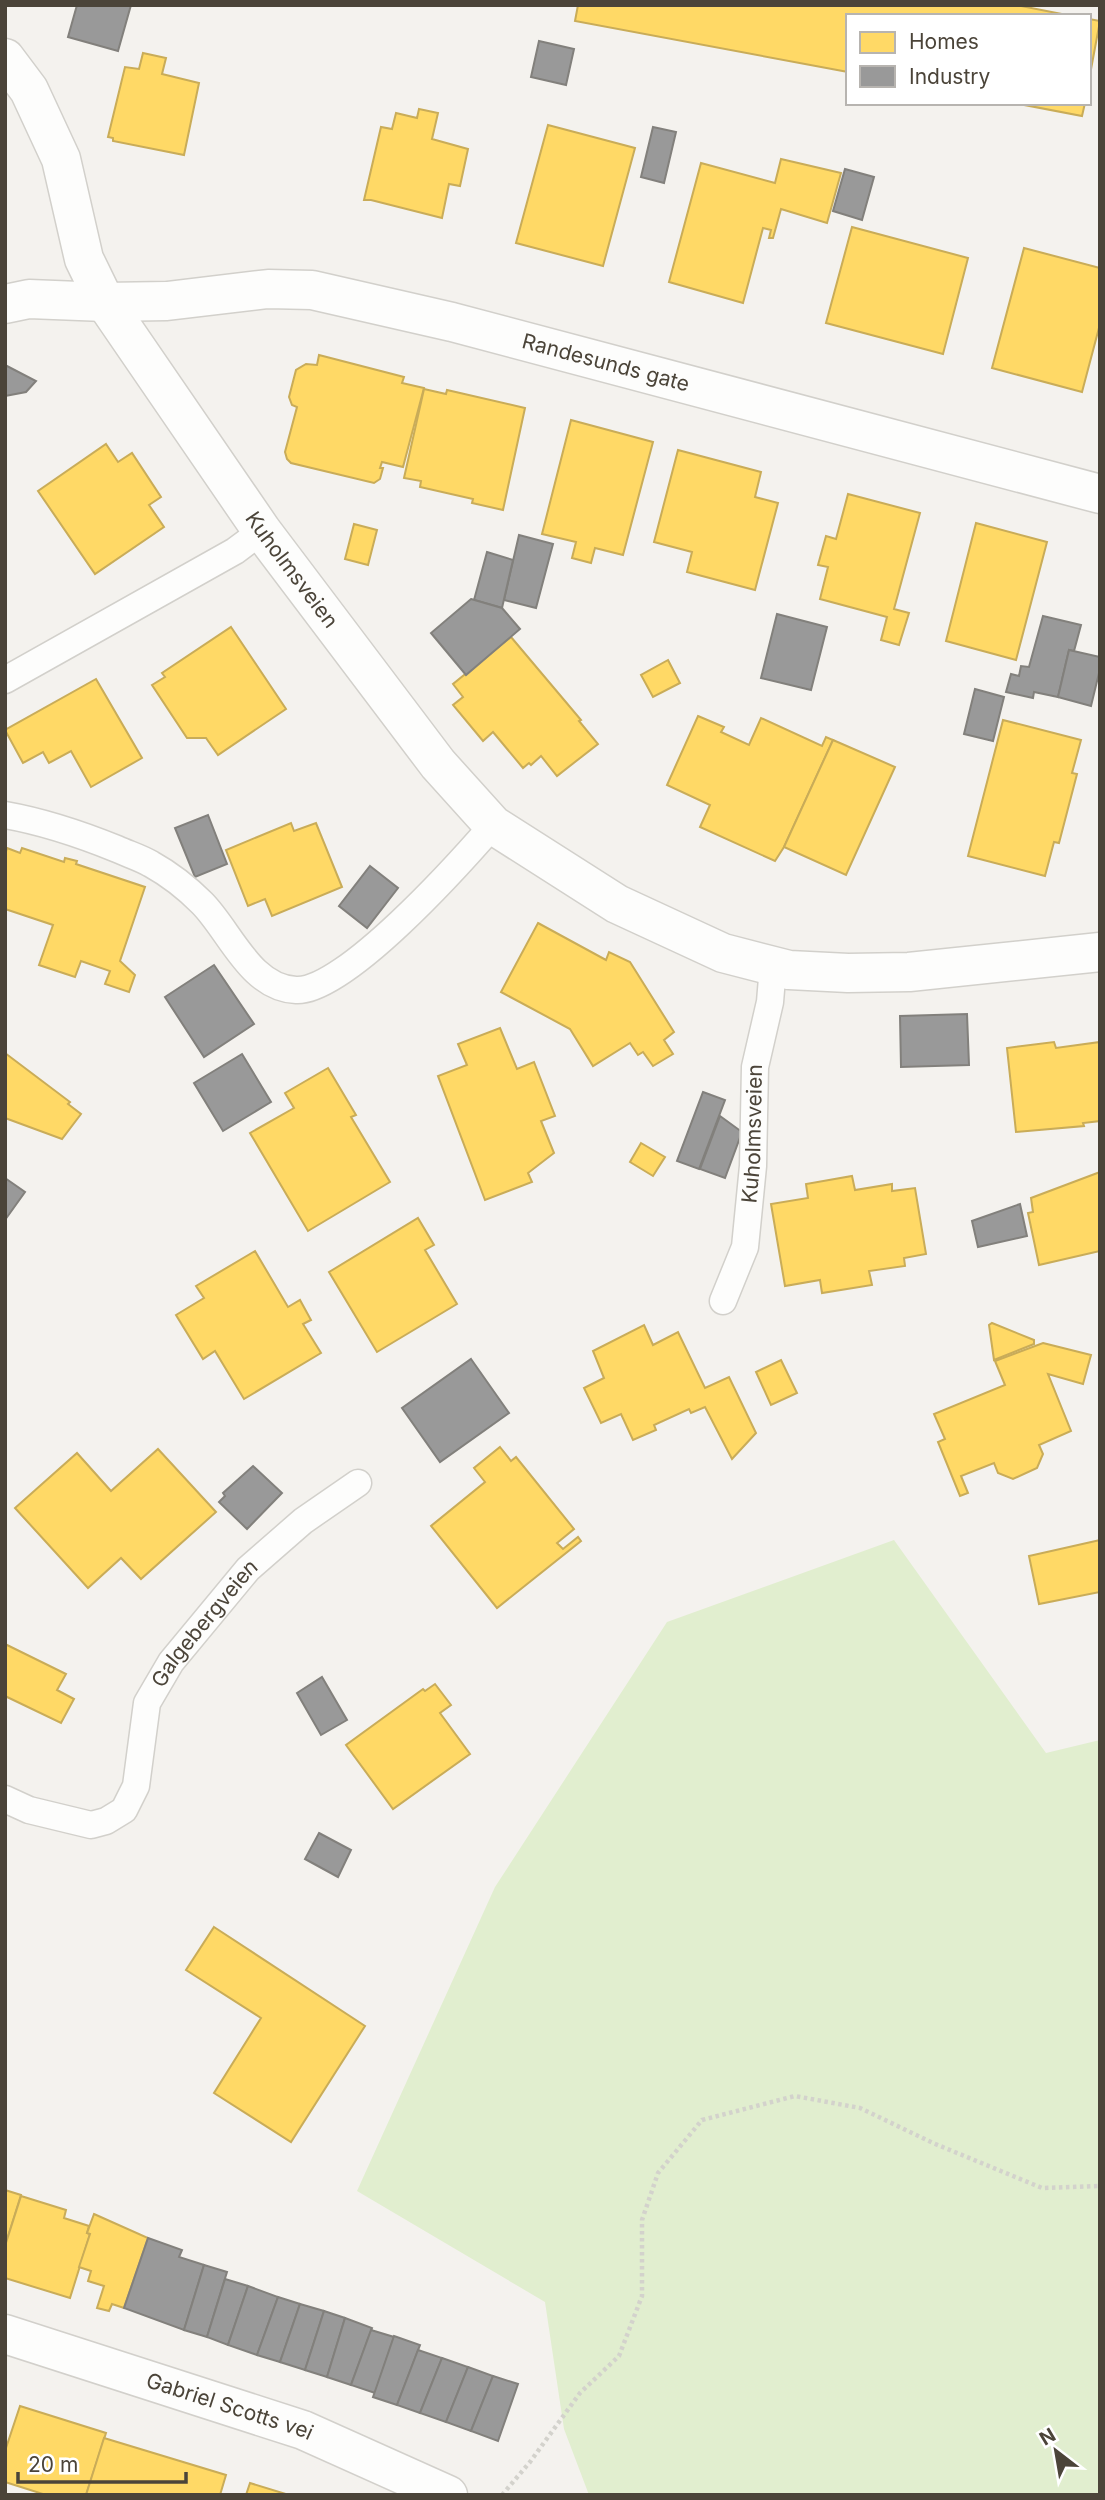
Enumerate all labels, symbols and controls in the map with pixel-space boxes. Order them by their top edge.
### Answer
legend [846,14,1091,105]
text: Homes [909,29,979,54]
text: Industry [909,64,991,89]
street label: Randesunds gate [519,328,692,396]
street label: Kuholmsveien [240,507,344,633]
street label: Kuholmsveien [736,1064,767,1204]
street label: Galgebergveien [146,1553,262,1692]
street label: Gabriel Scotts vei [143,2367,317,2445]
north arrow [1021,2416,1091,2486]
text: N [1035,2423,1060,2450]
scale bar [18,2440,186,2484]
text: 20 m [28,2452,78,2477]

